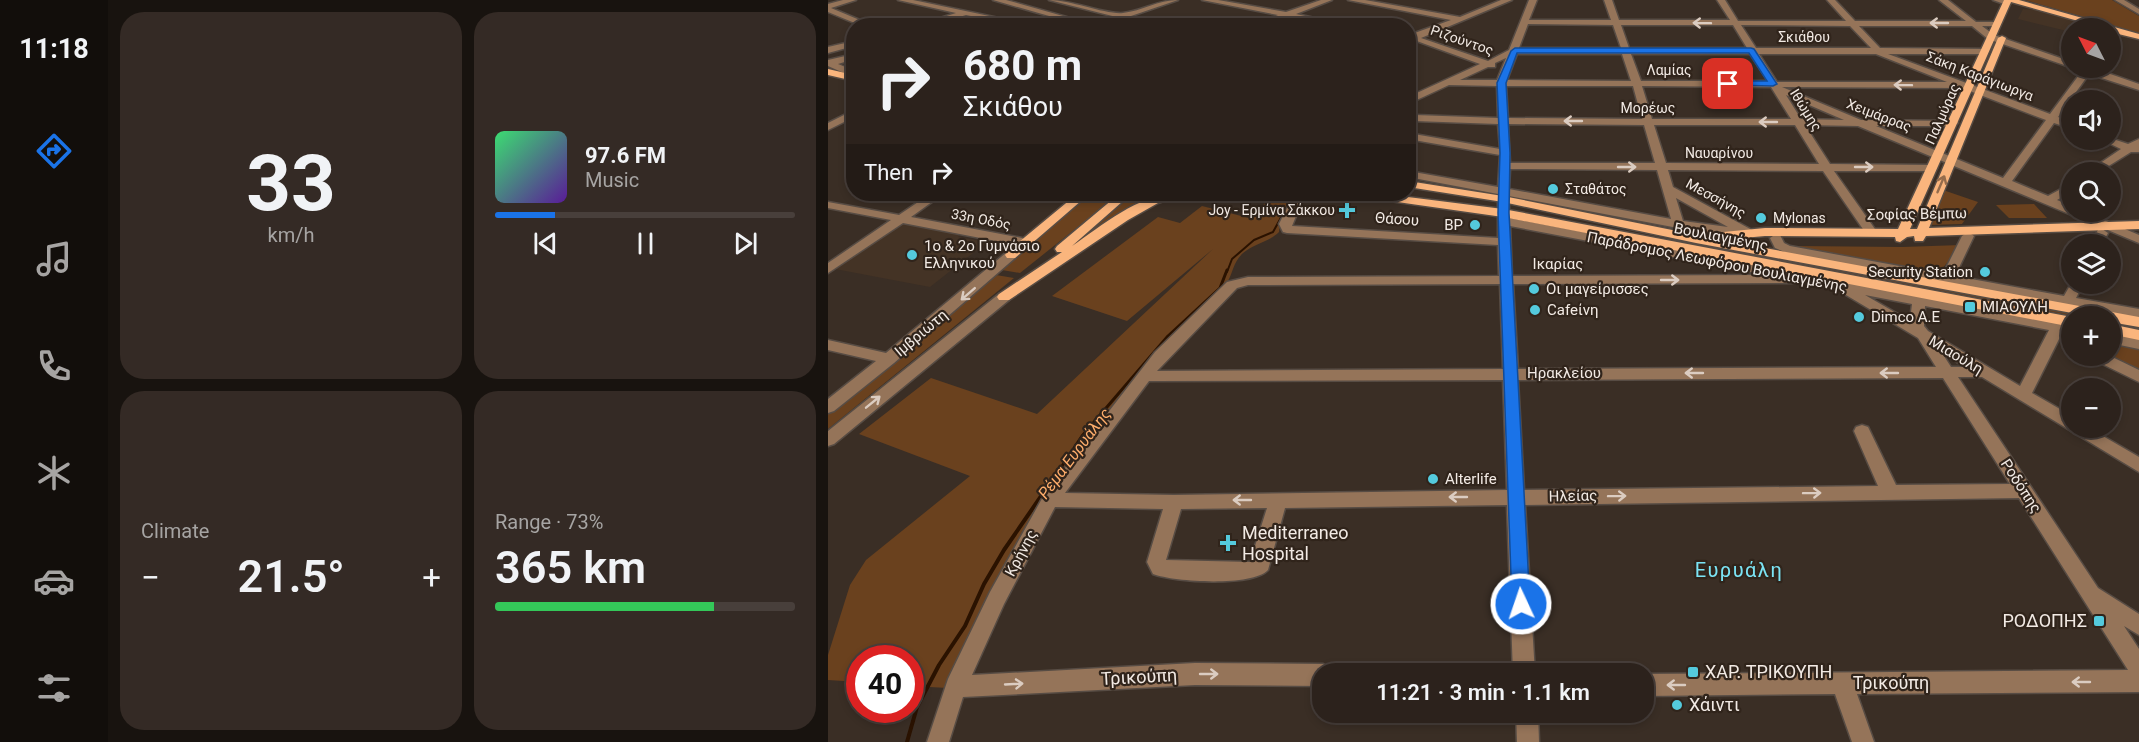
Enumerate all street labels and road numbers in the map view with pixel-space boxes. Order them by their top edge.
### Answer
street label: Ριζούντος [1428,22,1496,58]
street label: Σκιάθου [1778,29,1830,45]
street label: Σάκη Καράγιωργα [1924,48,2036,104]
street label: Λαμίας [1646,62,1692,78]
street label: Παλμύρας [1922,81,1962,147]
street label: Ιθώμης [1787,86,1825,134]
street label: Χειμάρρας [1844,95,1914,135]
street label: Μορέως [1621,100,1675,116]
street label: Ναυαρίνου [1685,145,1753,161]
street label: Μεσσήνης [1683,175,1749,221]
street label: Σοφίας Βέμπω [1867,204,1967,224]
street label: 33η Οδός [950,205,1012,233]
street label: Θάσου [1374,208,1420,230]
street label: Βουλιαγμένης [1672,219,1770,255]
street label: Παράδρομος Λεωφόρου Βουλιαγμένης [1585,228,1849,296]
street label: Ικαρίας [1533,255,1583,273]
street label: Ιμβριώτη [891,306,951,360]
street label: Μιαούλη [1926,332,1986,378]
street label: Ηρακλείου [1527,364,1601,382]
street label: Ροδόπης [1997,456,2045,516]
street label: Ηλείας [1549,487,1597,505]
street label: Κρήνης [1001,527,1041,579]
street label: Τρικούπη [1100,664,1178,689]
street label: Τρικούπη [1853,672,1929,693]

